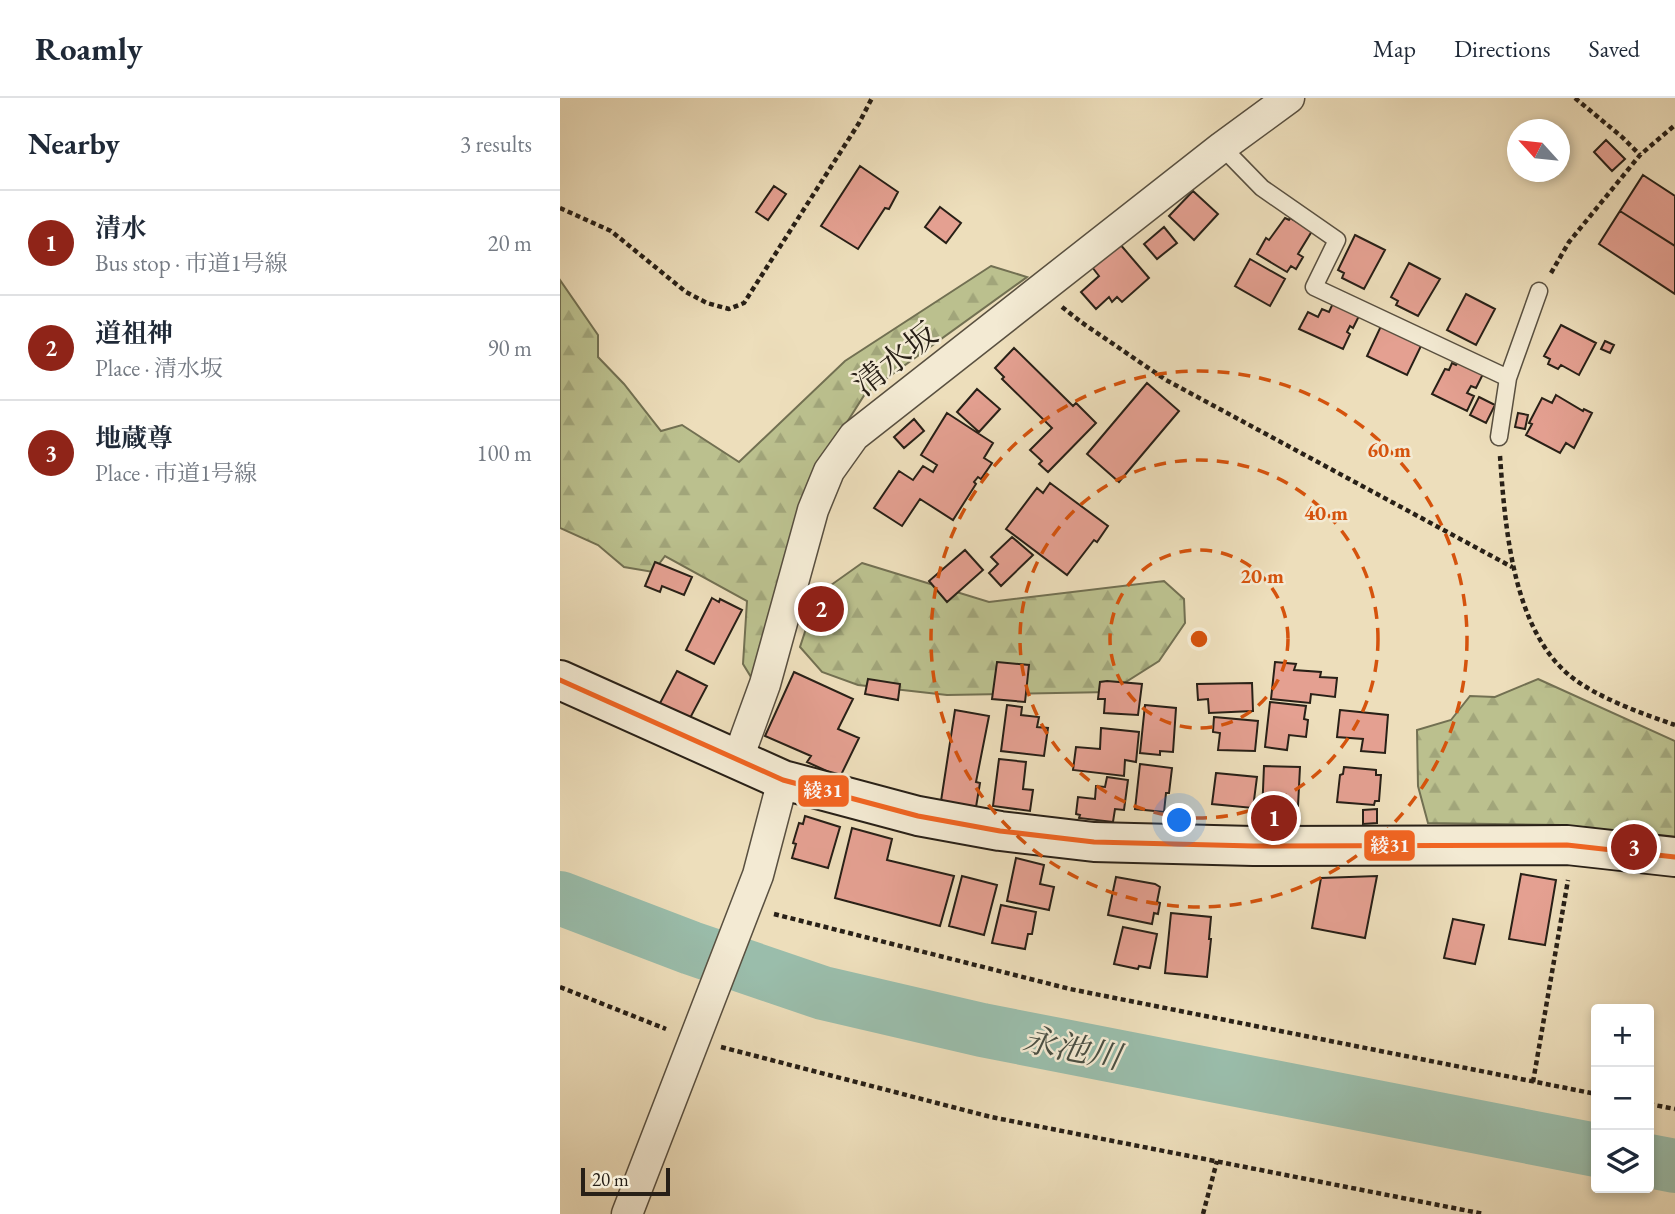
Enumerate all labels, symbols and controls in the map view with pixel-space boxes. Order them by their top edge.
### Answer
text: Roamly [35,27,143,70]
text: Map [1373,33,1416,64]
text: Directions [1454,33,1551,64]
text: Saved [1589,33,1640,64]
north arrow [1507,119,1570,182]
text: Nearby [28,124,120,163]
text: 3 results [460,129,532,159]
text: 清水 [95,211,147,245]
text: 1 [45,228,57,258]
text: 20 m [487,228,532,258]
text: Bus stop · 市道1号線 [95,248,287,278]
street label: 清水坂 [844,313,946,405]
text: 道祖神 [95,316,173,350]
text: 2 [45,333,57,363]
text: 90 m [487,333,532,363]
text: Place · 清水坂 [95,353,223,383]
text: 地蔵尊 [95,421,173,455]
text: 60 m [1367,436,1411,463]
text: 3 [45,438,57,468]
text: 100 m [476,438,532,468]
text: Place · 市道1号線 [95,458,257,488]
text: 40 m [1304,499,1348,526]
text: 20 m [1240,562,1284,589]
pin: 2 [798,583,844,635]
centre of rings [1187,627,1211,651]
line badge: 綾31 [797,774,850,808]
text: 綾31 [803,778,843,803]
pin: 1 [1251,792,1297,844]
your location [1162,803,1196,837]
pin: 3 [1611,821,1657,873]
line badge: 綾31 [1363,829,1416,862]
text: 綾31 [1370,833,1410,858]
map controls [1591,1004,1654,1193]
button: + [1591,1004,1654,1067]
water label: 永池川 [1019,1017,1128,1079]
button: − [1591,1067,1654,1130]
button: layers [1591,1130,1654,1193]
scale bar [581,1165,670,1197]
text: 20 m [592,1167,629,1192]

